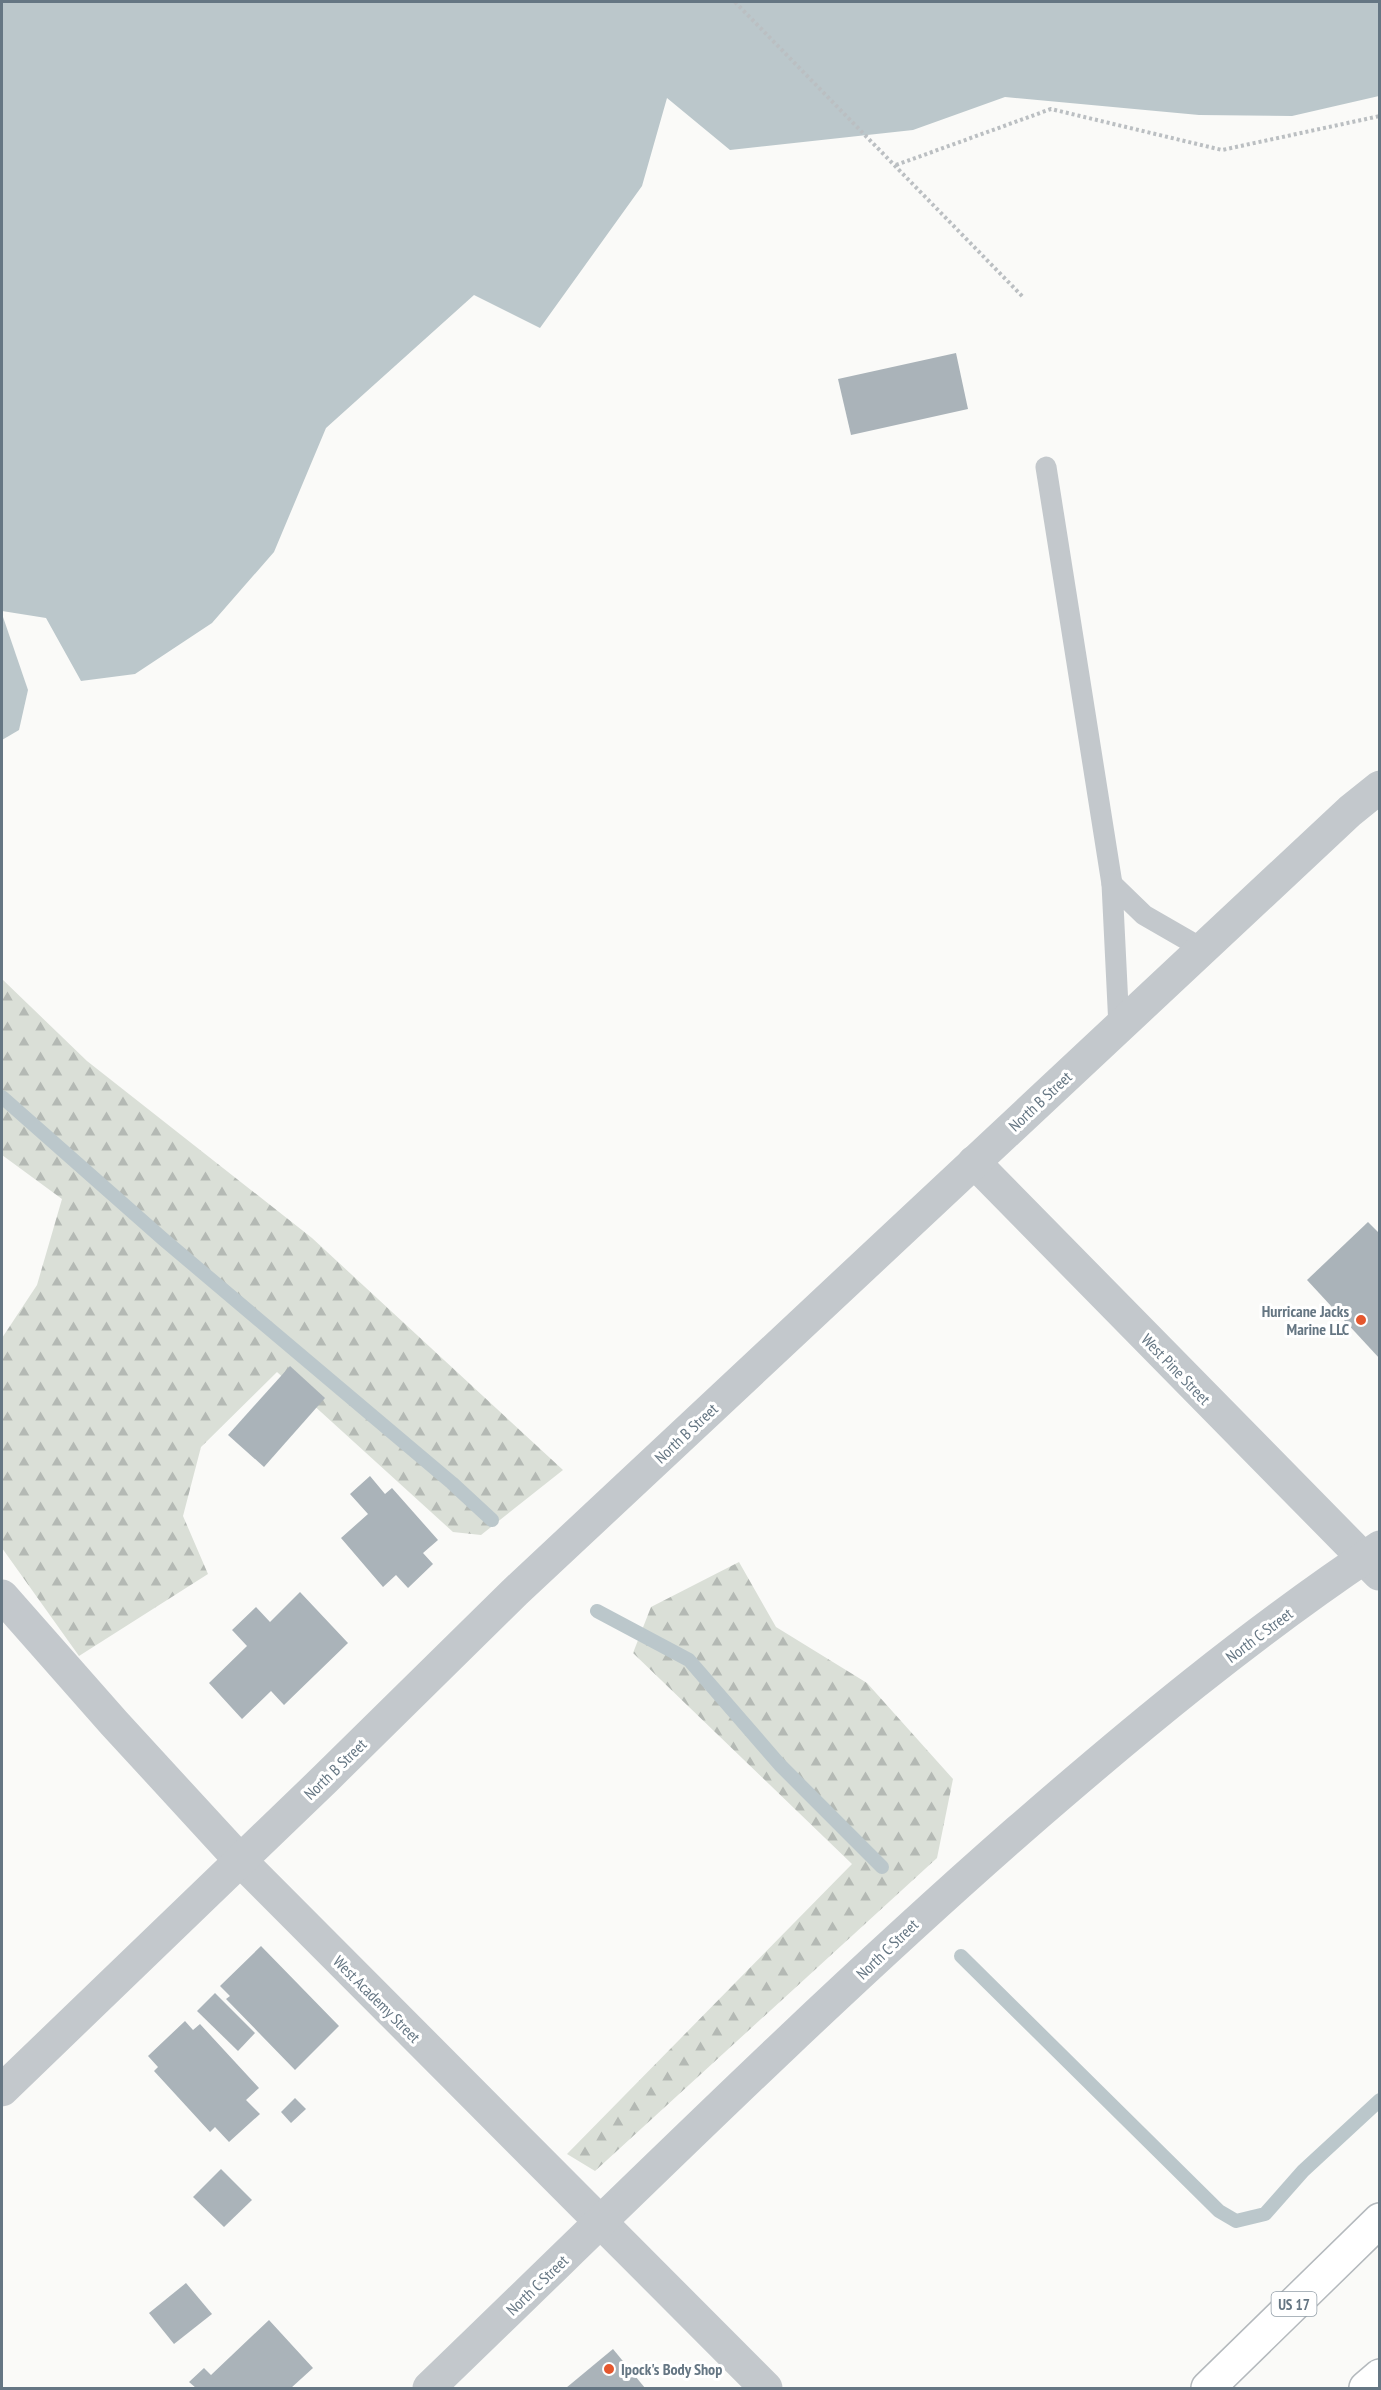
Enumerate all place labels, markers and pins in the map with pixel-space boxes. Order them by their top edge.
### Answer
place label: Hurricane Jacks Marine LLC [1262,1301,1350,1339]
marker: Hurricane Jacks Marine LLC [1354,1313,1368,1327]
place label: Ipock's Body Shop [621,2359,722,2379]
marker: Ipock's Body Shop [602,2362,616,2376]

